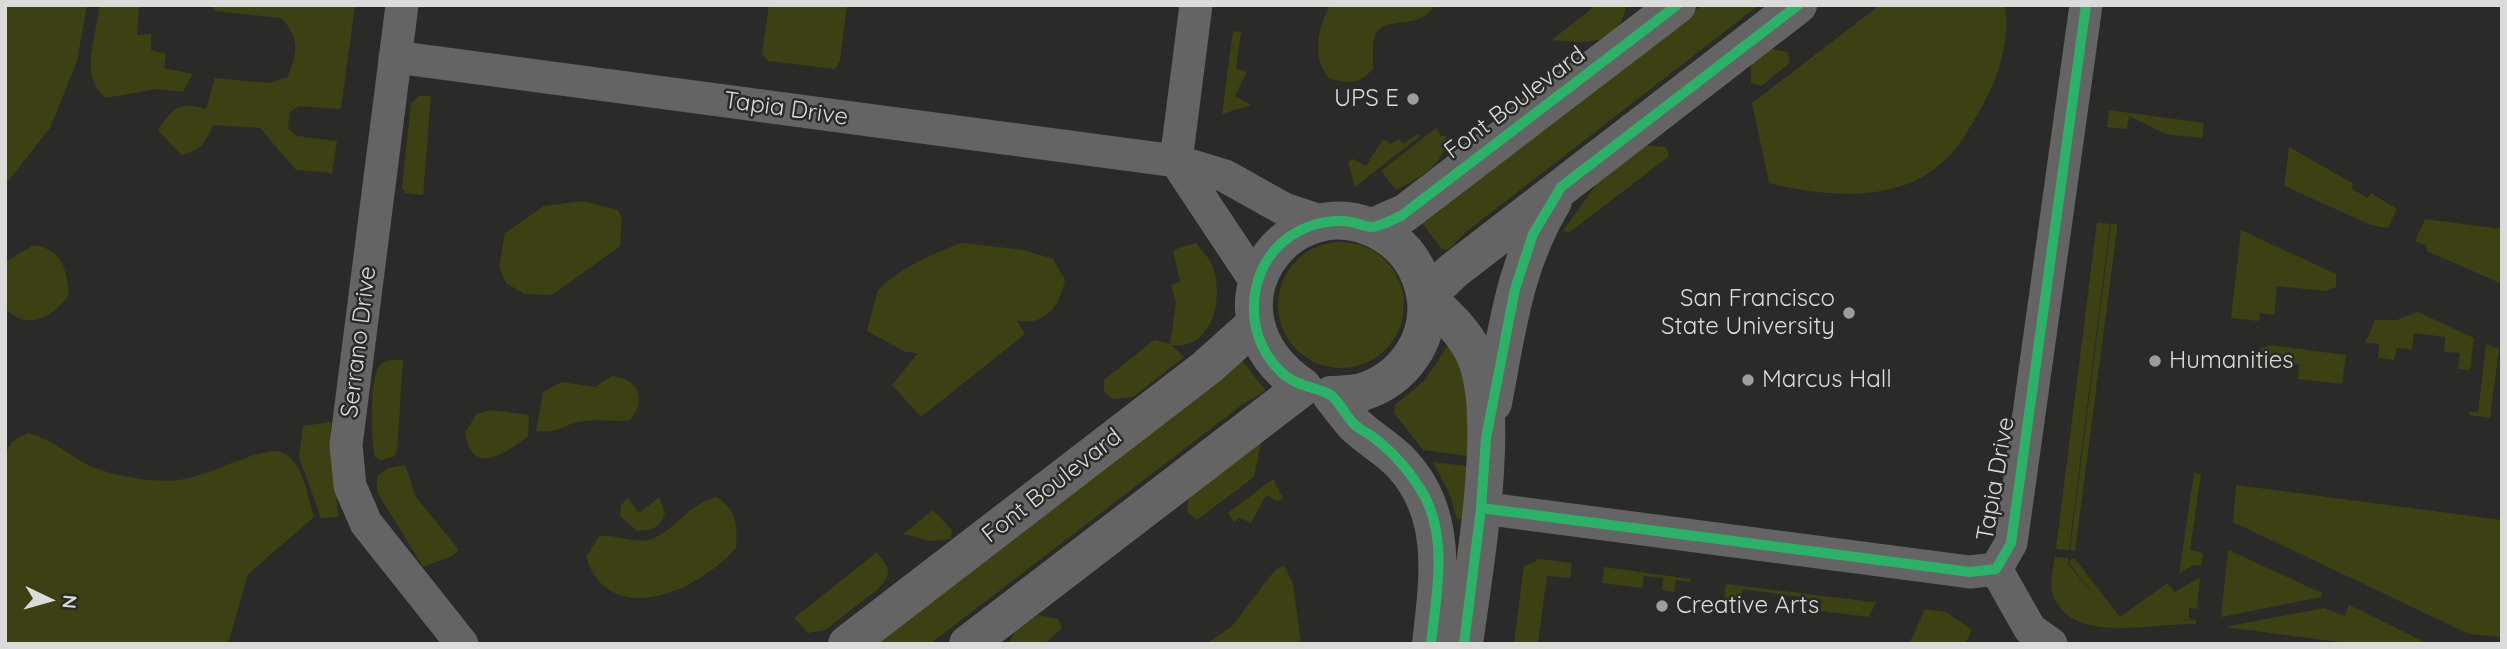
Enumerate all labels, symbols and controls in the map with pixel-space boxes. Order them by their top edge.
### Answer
street label: Font Boulevard [1439,41,1591,165]
place label: UPS E [1334,85,1399,113]
street label: Tapia Drive [722,86,850,132]
marker: UPS E [1405,91,1421,107]
street label: Serrano Drive [335,265,383,419]
place label: San Francisco State University [1661,285,1835,341]
marker: San Francisco State University [1841,305,1857,321]
place label: Humanities [2169,347,2293,375]
marker: Humanities [2147,353,2163,369]
place label: Marcus Hall [1762,366,1892,394]
marker: Marcus Hall [1740,372,1756,388]
street label: Tapia Drive [1971,415,2021,543]
street label: Font Boulevard [976,423,1128,549]
north arrow [14,565,84,635]
place label: Creative Arts [1676,592,1819,620]
text: N [57,594,82,610]
marker: Creative Arts [1654,598,1670,614]

